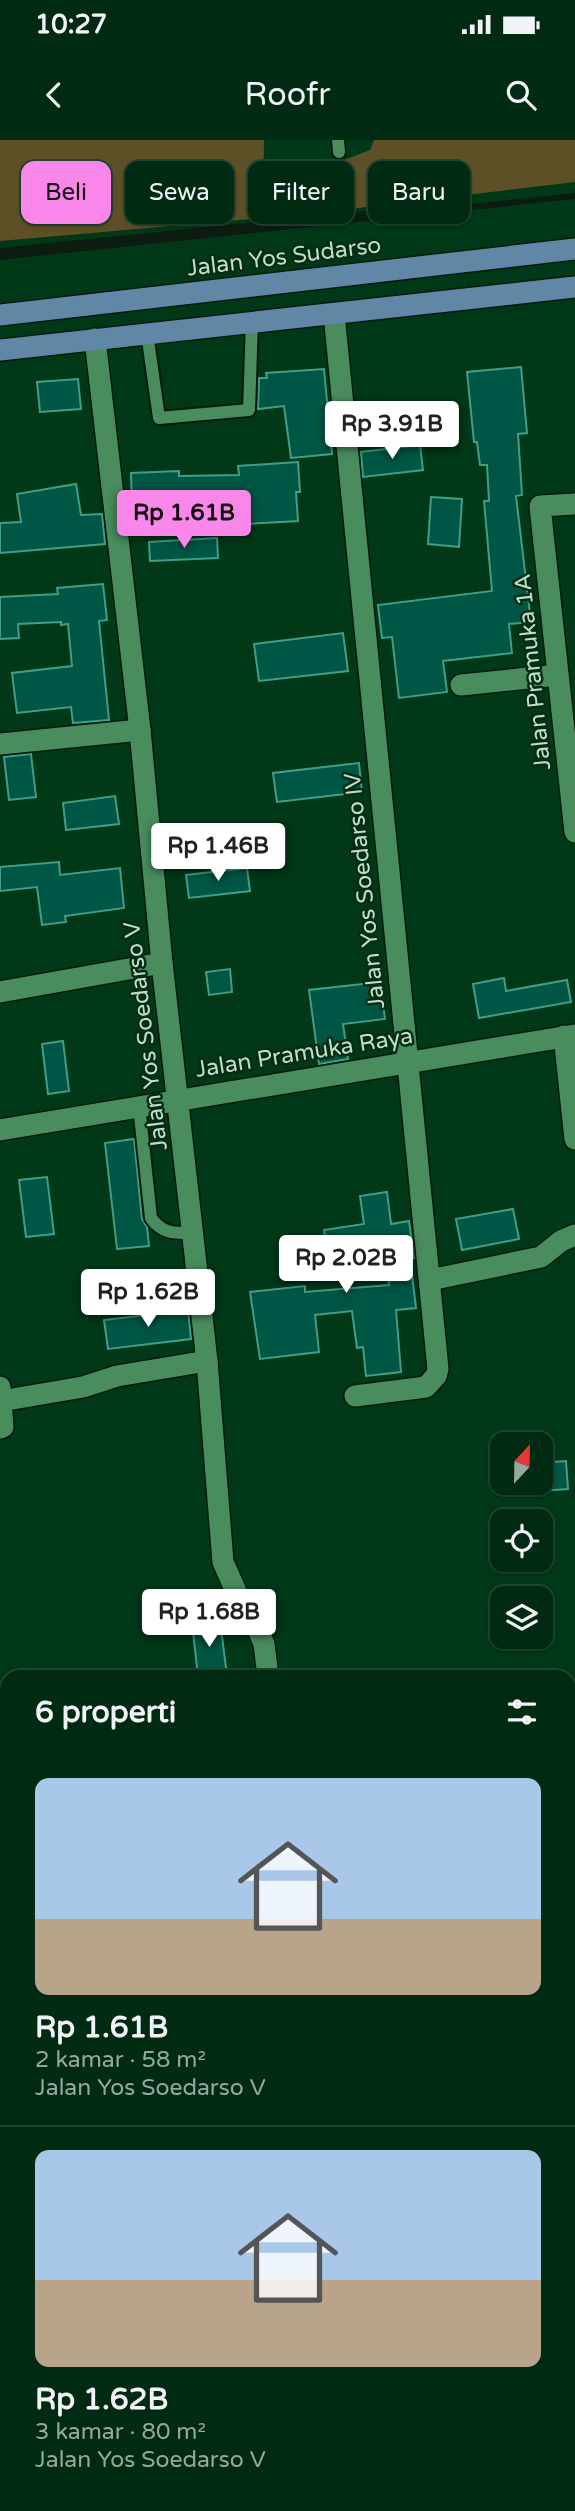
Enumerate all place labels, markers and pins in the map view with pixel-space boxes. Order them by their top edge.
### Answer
pin: Rp 3.91B [320,402,464,461]
pin: Rp 1.61B [112,490,256,550]
pin: Rp 1.46B [146,824,290,883]
pin: Rp 2.02B [274,1236,418,1295]
pin: Rp 1.62B [76,1270,220,1329]
pin: Rp 1.68B [137,1590,281,1649]

